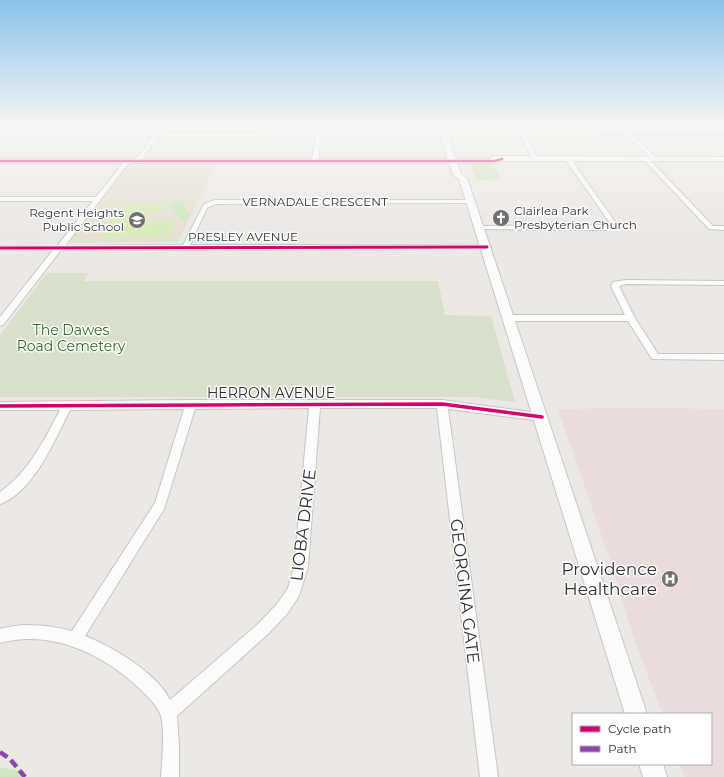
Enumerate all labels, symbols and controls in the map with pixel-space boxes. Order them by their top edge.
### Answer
street label: VERNADALE CRESCENT [242,194,388,209]
place label: Clairlea Park Presbyterian Church [514,203,637,232]
place label: Regent Heights Public School [29,205,124,234]
church icon: Clairlea Park Presbyterian Church [491,208,511,228]
school or university icon: Regent Heights Public School [127,210,147,230]
street label: PRESLEY AVENUE [188,229,298,244]
park label: The Dawes Road Cemetery [17,321,126,355]
street label: HERRON AVENUE [207,384,335,402]
street label: LIOBA DRIVE [286,468,320,582]
street label: GEORGINA GATE [446,518,484,664]
place label: Providence Healthcare [561,559,657,599]
hospital icon: Providence Healthcare [660,569,680,589]
legend [572,713,712,765]
text: Cycle path [608,721,671,736]
text: Path [608,741,637,756]

